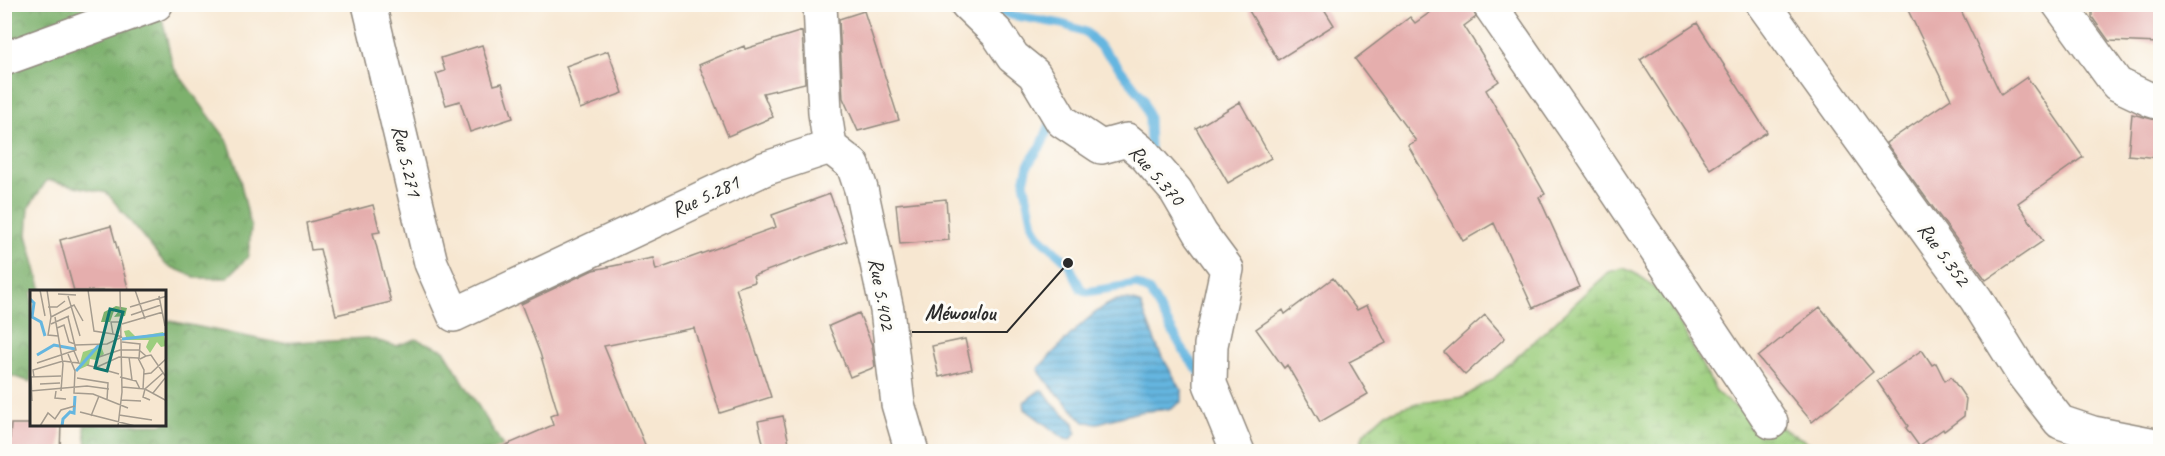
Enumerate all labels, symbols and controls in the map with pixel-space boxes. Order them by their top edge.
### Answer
street label: Rue 5.271 [386,123,428,201]
street label: Rue 5.370 [1123,139,1192,212]
street label: Rue 5.281 [667,168,745,223]
street label: Rue 5.352 [1912,217,1977,292]
street label: Rue 5.402 [863,256,901,333]
inset map [30,290,166,426]
callout: Méwoulou [912,292,1007,332]
text: Méwoulou [925,299,997,327]

